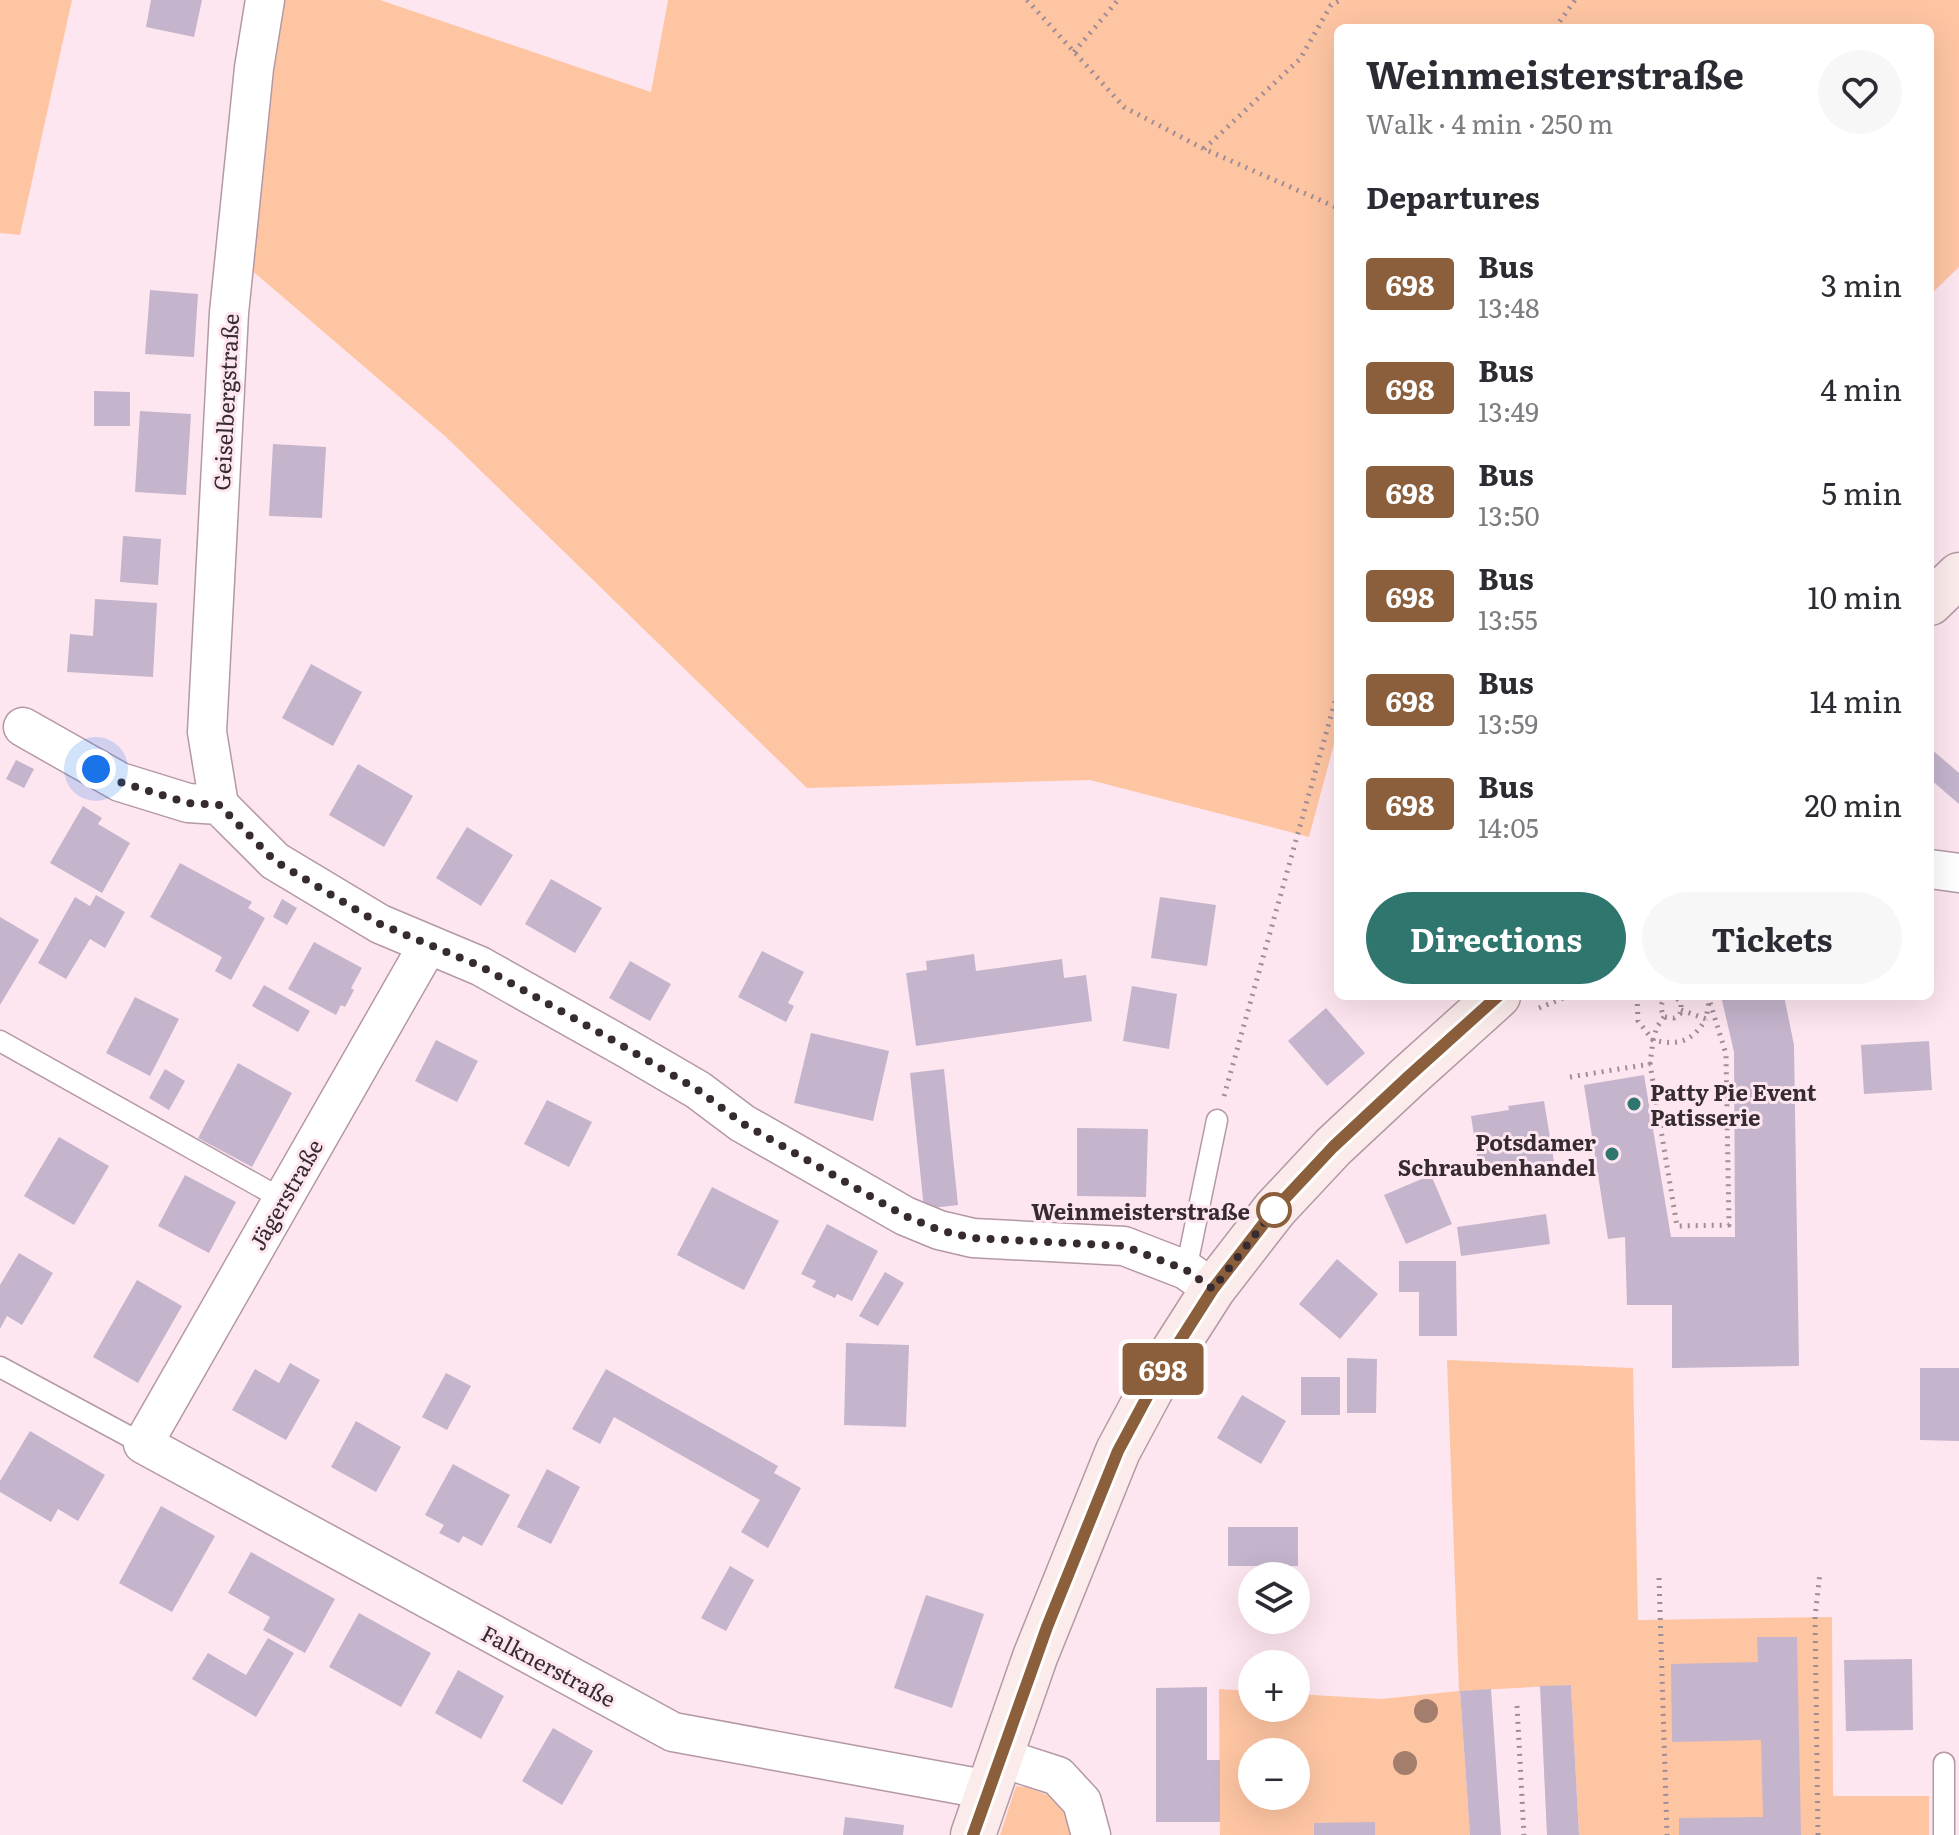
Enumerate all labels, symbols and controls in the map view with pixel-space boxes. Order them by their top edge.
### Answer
text: Weinmeisterstraße [1366,44,1744,101]
button: heart [1818,50,1902,134]
text: Walk · 4 min · 250 m [1366,103,1613,142]
text: Departures [1366,174,1540,218]
text: Bus [1478,243,1534,287]
text: 3 min [1821,262,1902,306]
text: 698 [1386,263,1434,305]
text: 13:48 [1478,287,1539,326]
street label: Geiselbergstraße [204,313,246,491]
text: Bus [1478,347,1534,391]
text: 4 min [1821,366,1902,410]
text: 698 [1386,367,1434,409]
text: 13:49 [1478,391,1539,430]
text: Bus [1478,451,1534,495]
text: 5 min [1822,470,1902,514]
text: 698 [1386,471,1434,513]
text: 13:50 [1478,495,1540,534]
text: Bus [1478,555,1534,599]
text: 10 min [1808,574,1902,618]
text: 698 [1386,575,1434,617]
text: 13:55 [1478,599,1538,638]
text: Bus [1478,659,1534,703]
text: 14 min [1810,678,1902,722]
text: 698 [1386,679,1434,721]
text: 13:59 [1478,703,1538,742]
your location [76,749,116,789]
text: Bus [1478,763,1534,807]
text: 20 min [1805,782,1902,826]
text: 698 [1386,783,1434,825]
text: 14:05 [1478,807,1539,846]
button: Directions [1366,892,1626,984]
button: Tickets [1642,892,1902,984]
place label: Patty Pie Event Patisserie [1650,1075,1817,1133]
marker: Patty Pie Event Patisserie [1625,1095,1643,1113]
place label: Potsdamer Schraubenhandel [1398,1125,1596,1183]
street label: Jägerstraße [240,1132,330,1256]
marker: Potsdamer Schraubenhandel [1603,1145,1621,1163]
marker: Weinmeisterstraße [1257,1193,1291,1227]
place label: Weinmeisterstraße [1031,1194,1250,1227]
line badge: 698 [1117,1343,1209,1395]
text: 698 [1139,1348,1187,1390]
map controls [1238,1562,1310,1810]
button: layers [1238,1562,1310,1634]
street label: Falknerstraße [476,1616,622,1714]
button: + [1238,1650,1310,1722]
button: − [1238,1738,1310,1810]

